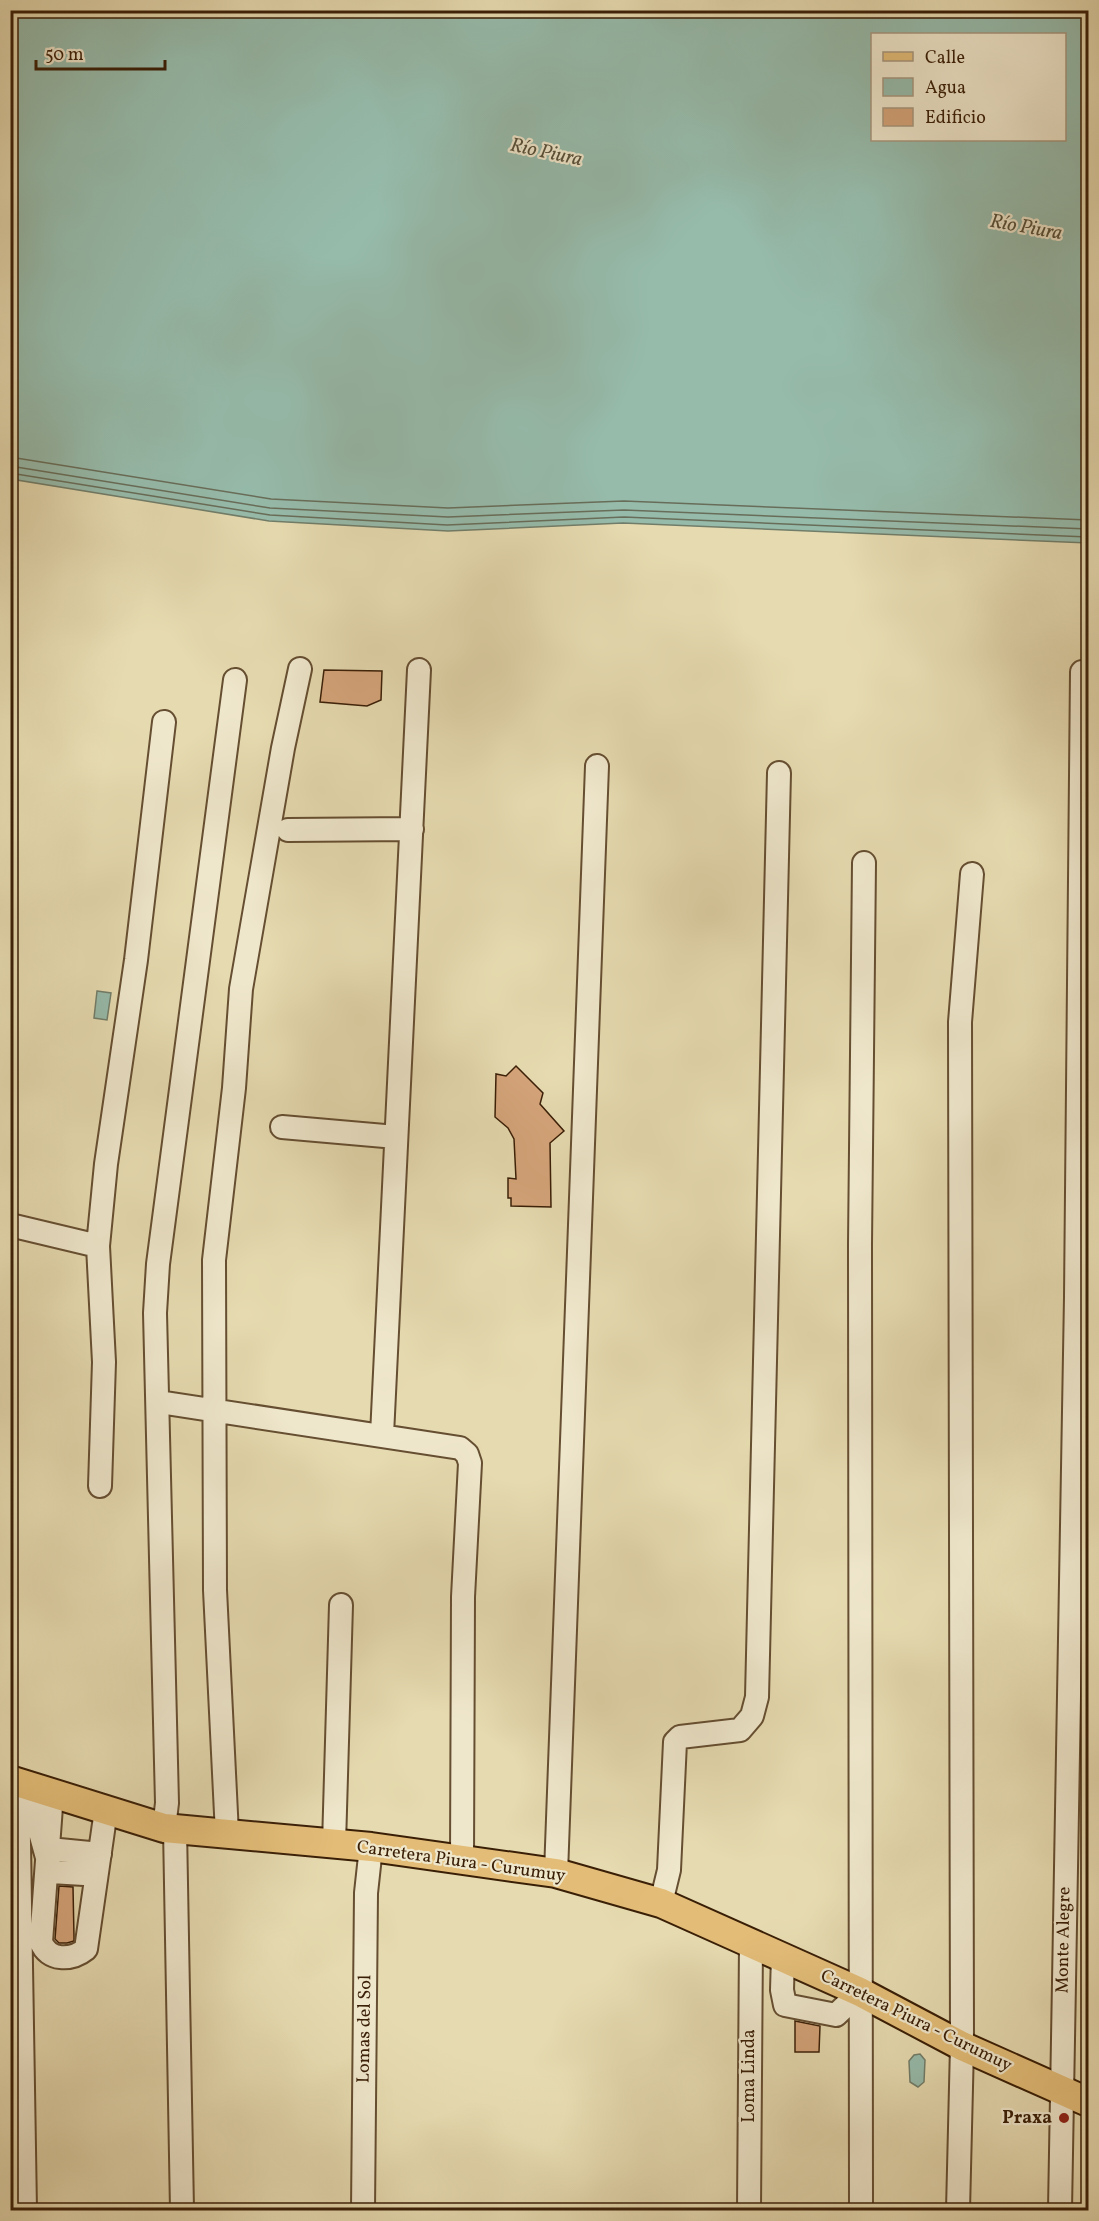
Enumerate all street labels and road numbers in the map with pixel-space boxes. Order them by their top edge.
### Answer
street label: Carretera Piura - Curumuy [355,1835,567,1889]
street label: Monte Alegre [1051,1886,1077,1994]
street label: Carretera Piura - Curumuy [816,1964,1016,2078]
street label: Lomas del Sol [352,1975,378,2083]
street label: Loma Linda [737,2029,762,2123]

